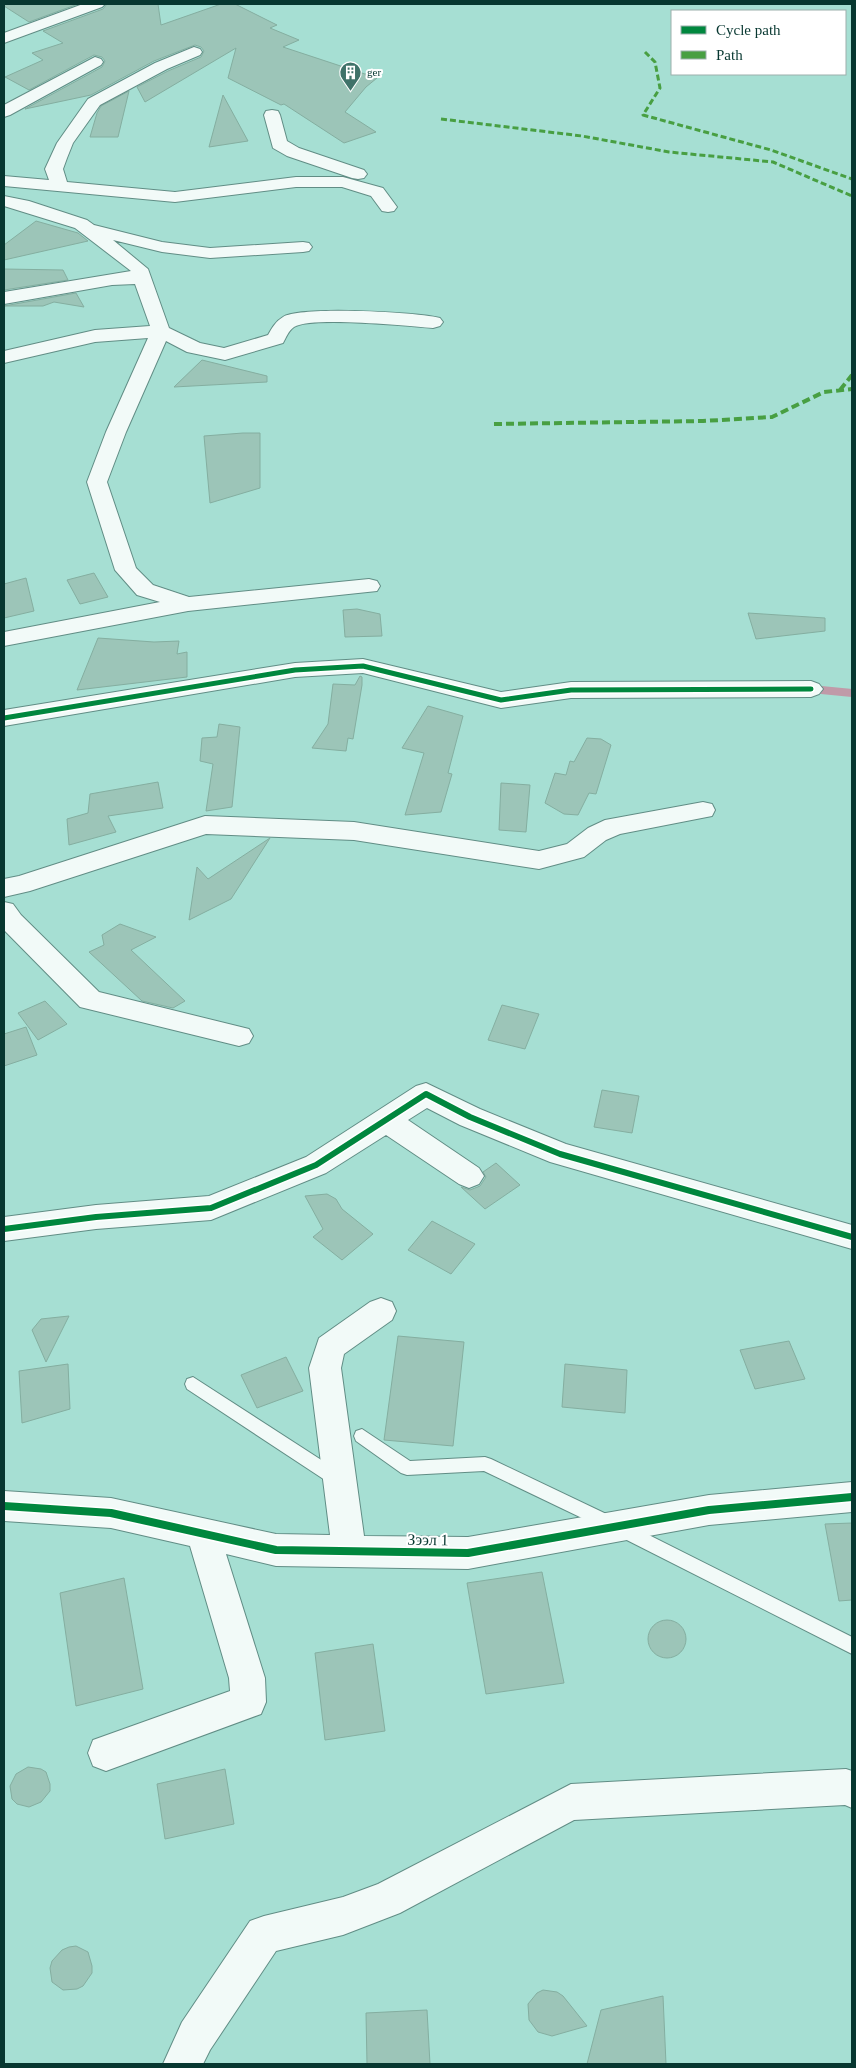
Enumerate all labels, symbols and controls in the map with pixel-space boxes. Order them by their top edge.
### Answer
legend [671,10,846,75]
text: Cycle path [716,22,781,38]
text: Path [716,47,743,63]
building icon: ger [339,60,363,91]
place label: ger [367,66,381,78]
street label: Зээл 1 [407,1531,449,1548]

